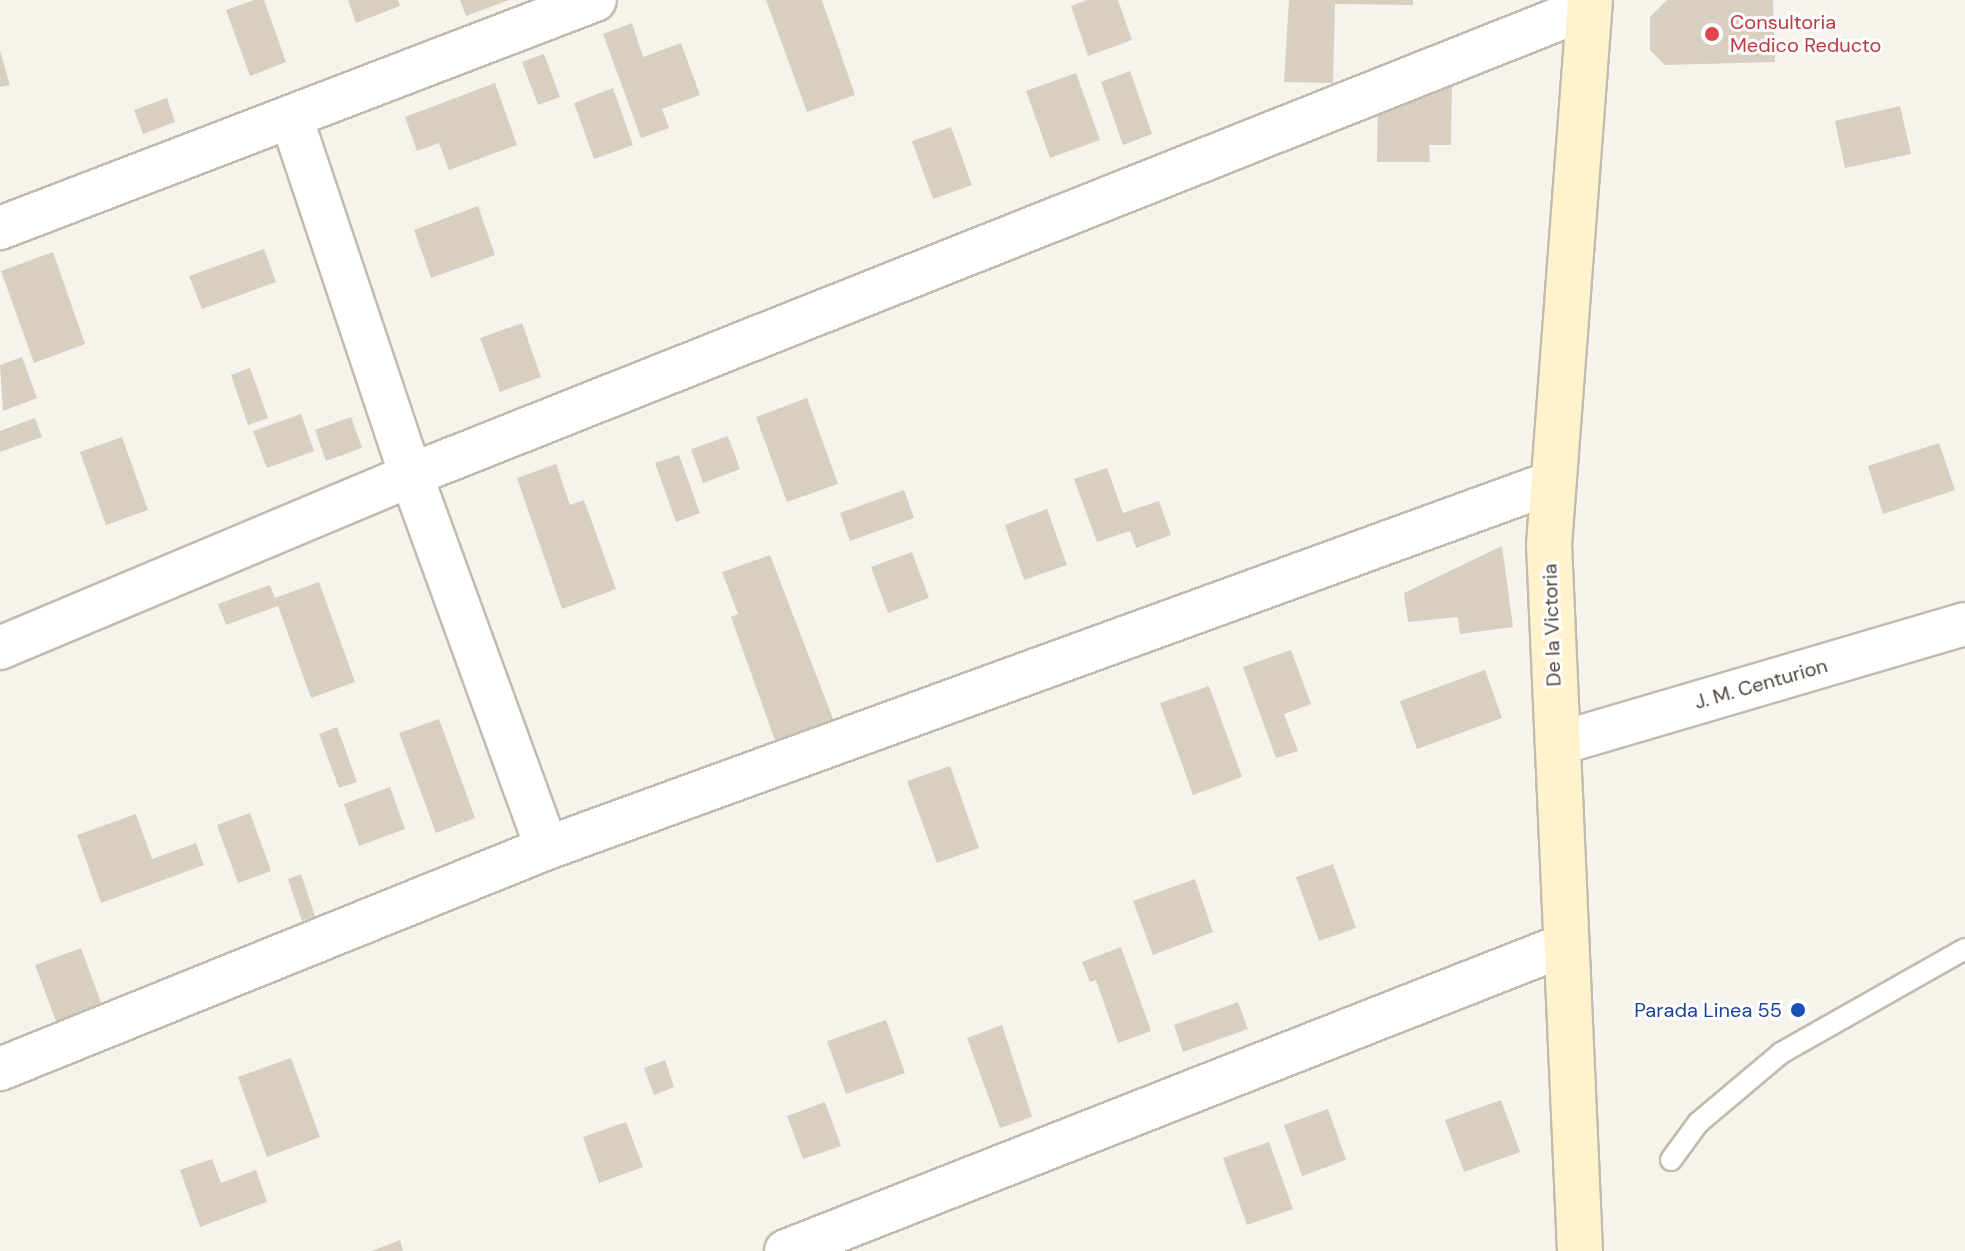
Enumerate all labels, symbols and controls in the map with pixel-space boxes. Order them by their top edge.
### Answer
place label: Consultoria Medico Reducto [1730,10,1881,57]
marker: Consultoria Medico Reducto [1701,23,1723,45]
street label: De la Victoria [1538,563,1566,687]
street label: J. M. Centurion [1692,654,1830,714]
place label: Parada Linea 55 [1634,998,1782,1022]
marker: Parada Linea 55 [1789,1001,1807,1019]

